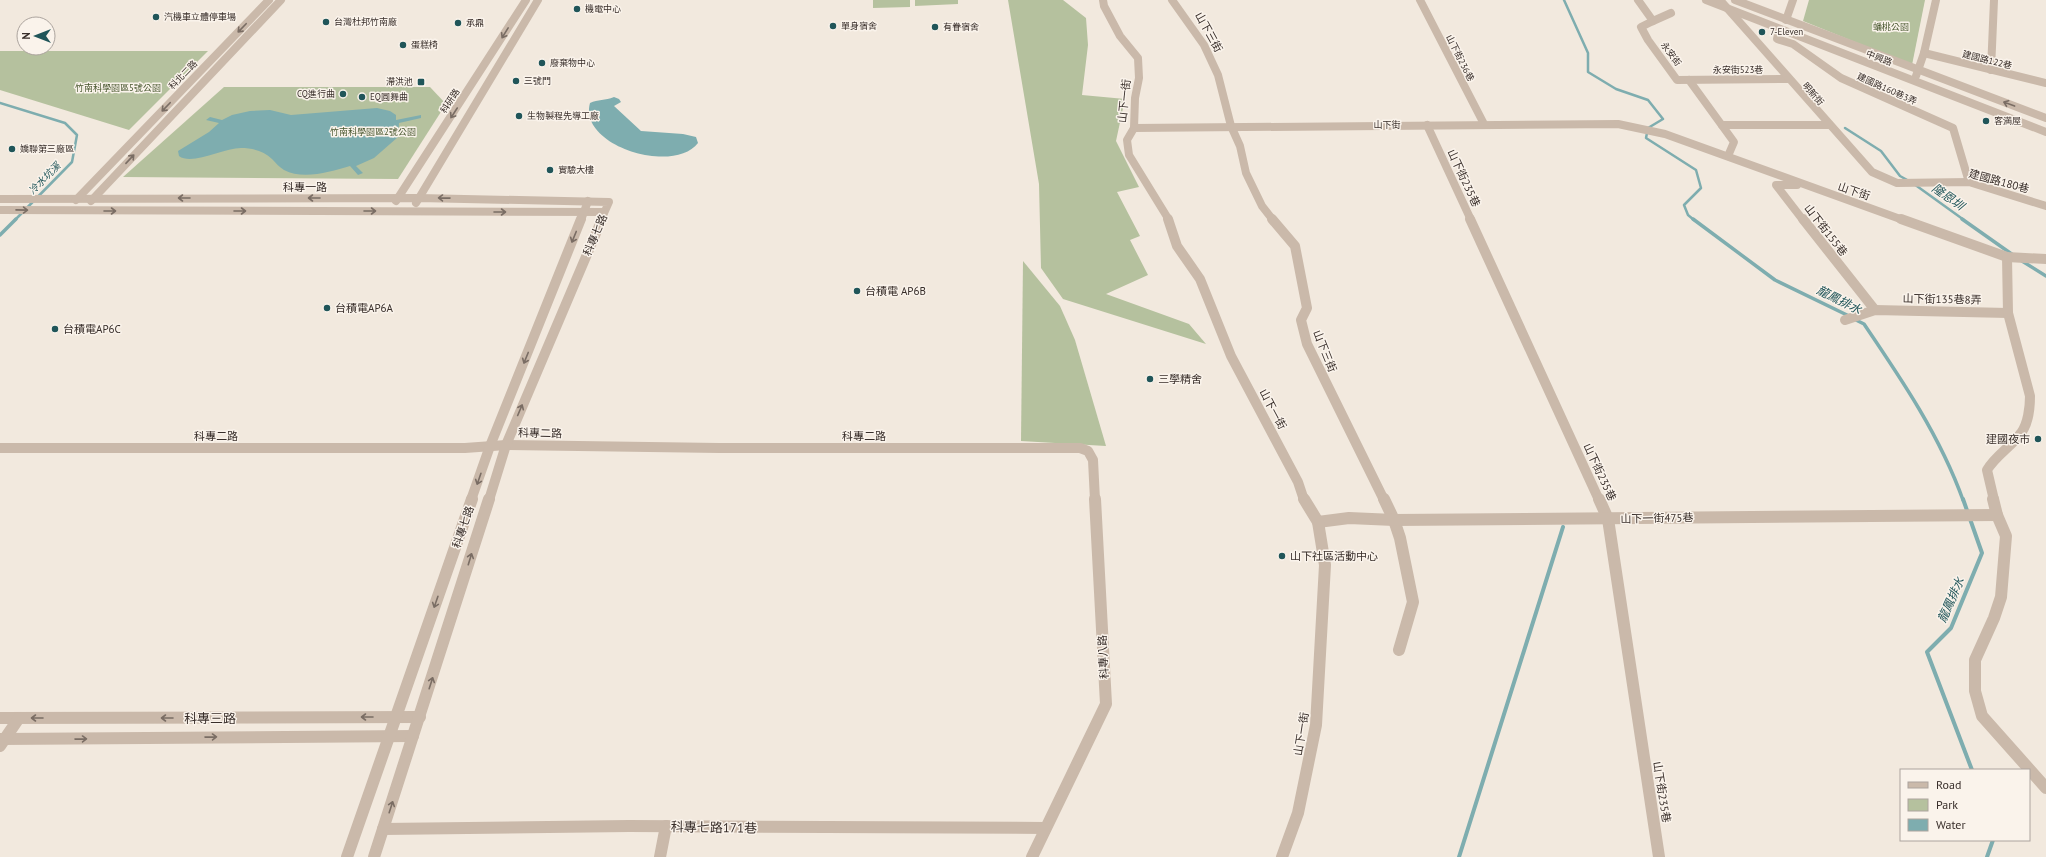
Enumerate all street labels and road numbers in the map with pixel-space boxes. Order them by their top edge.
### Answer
street label: 山下三街 [1192,9,1226,55]
street label: 山下街236巷 [1444,33,1477,83]
street label: 永安街 [1659,40,1684,68]
street label: 中興路 [1865,48,1894,68]
street label: 建國路122巷 [1961,48,2013,71]
street label: 科北二路 [166,58,199,91]
street label: 永安街523巷 [1713,64,1763,75]
street label: 建國路160巷3弄 [1855,70,1919,107]
street label: 山下一街 [1115,78,1133,124]
street label: 明新街 [1800,80,1826,107]
street label: 科研路 [438,86,462,115]
street label: 山下街 [1373,119,1401,130]
street label: 山下街235巷 [1445,147,1483,209]
street label: 建國路180巷 [1967,166,2031,196]
street label: 山下街 [1836,179,1872,203]
street label: 科專一路 [283,180,327,194]
street label: 山下街155巷 [1801,201,1851,259]
street label: 科專七路 [580,212,610,258]
street label: 山下街135巷8弄 [1902,291,1982,307]
street label: 山下三街 [1310,328,1340,374]
street label: 山下一街 [1256,386,1290,432]
street label: 科專二路 [518,426,562,440]
street label: 科專二路 [194,429,238,443]
street label: 科專二路 [842,429,886,443]
street label: 山下街235巷 [1581,441,1619,503]
street label: 科專七路 [449,504,477,550]
street label: 山下一街475巷 [1620,510,1694,526]
street label: 科專八路 [1095,635,1111,679]
street label: 科專三路 [184,710,236,727]
street label: 山下一街 [1291,711,1311,757]
street label: 山下街235巷 [1650,760,1674,824]
street label: 科專七路171巷 [671,818,757,837]

